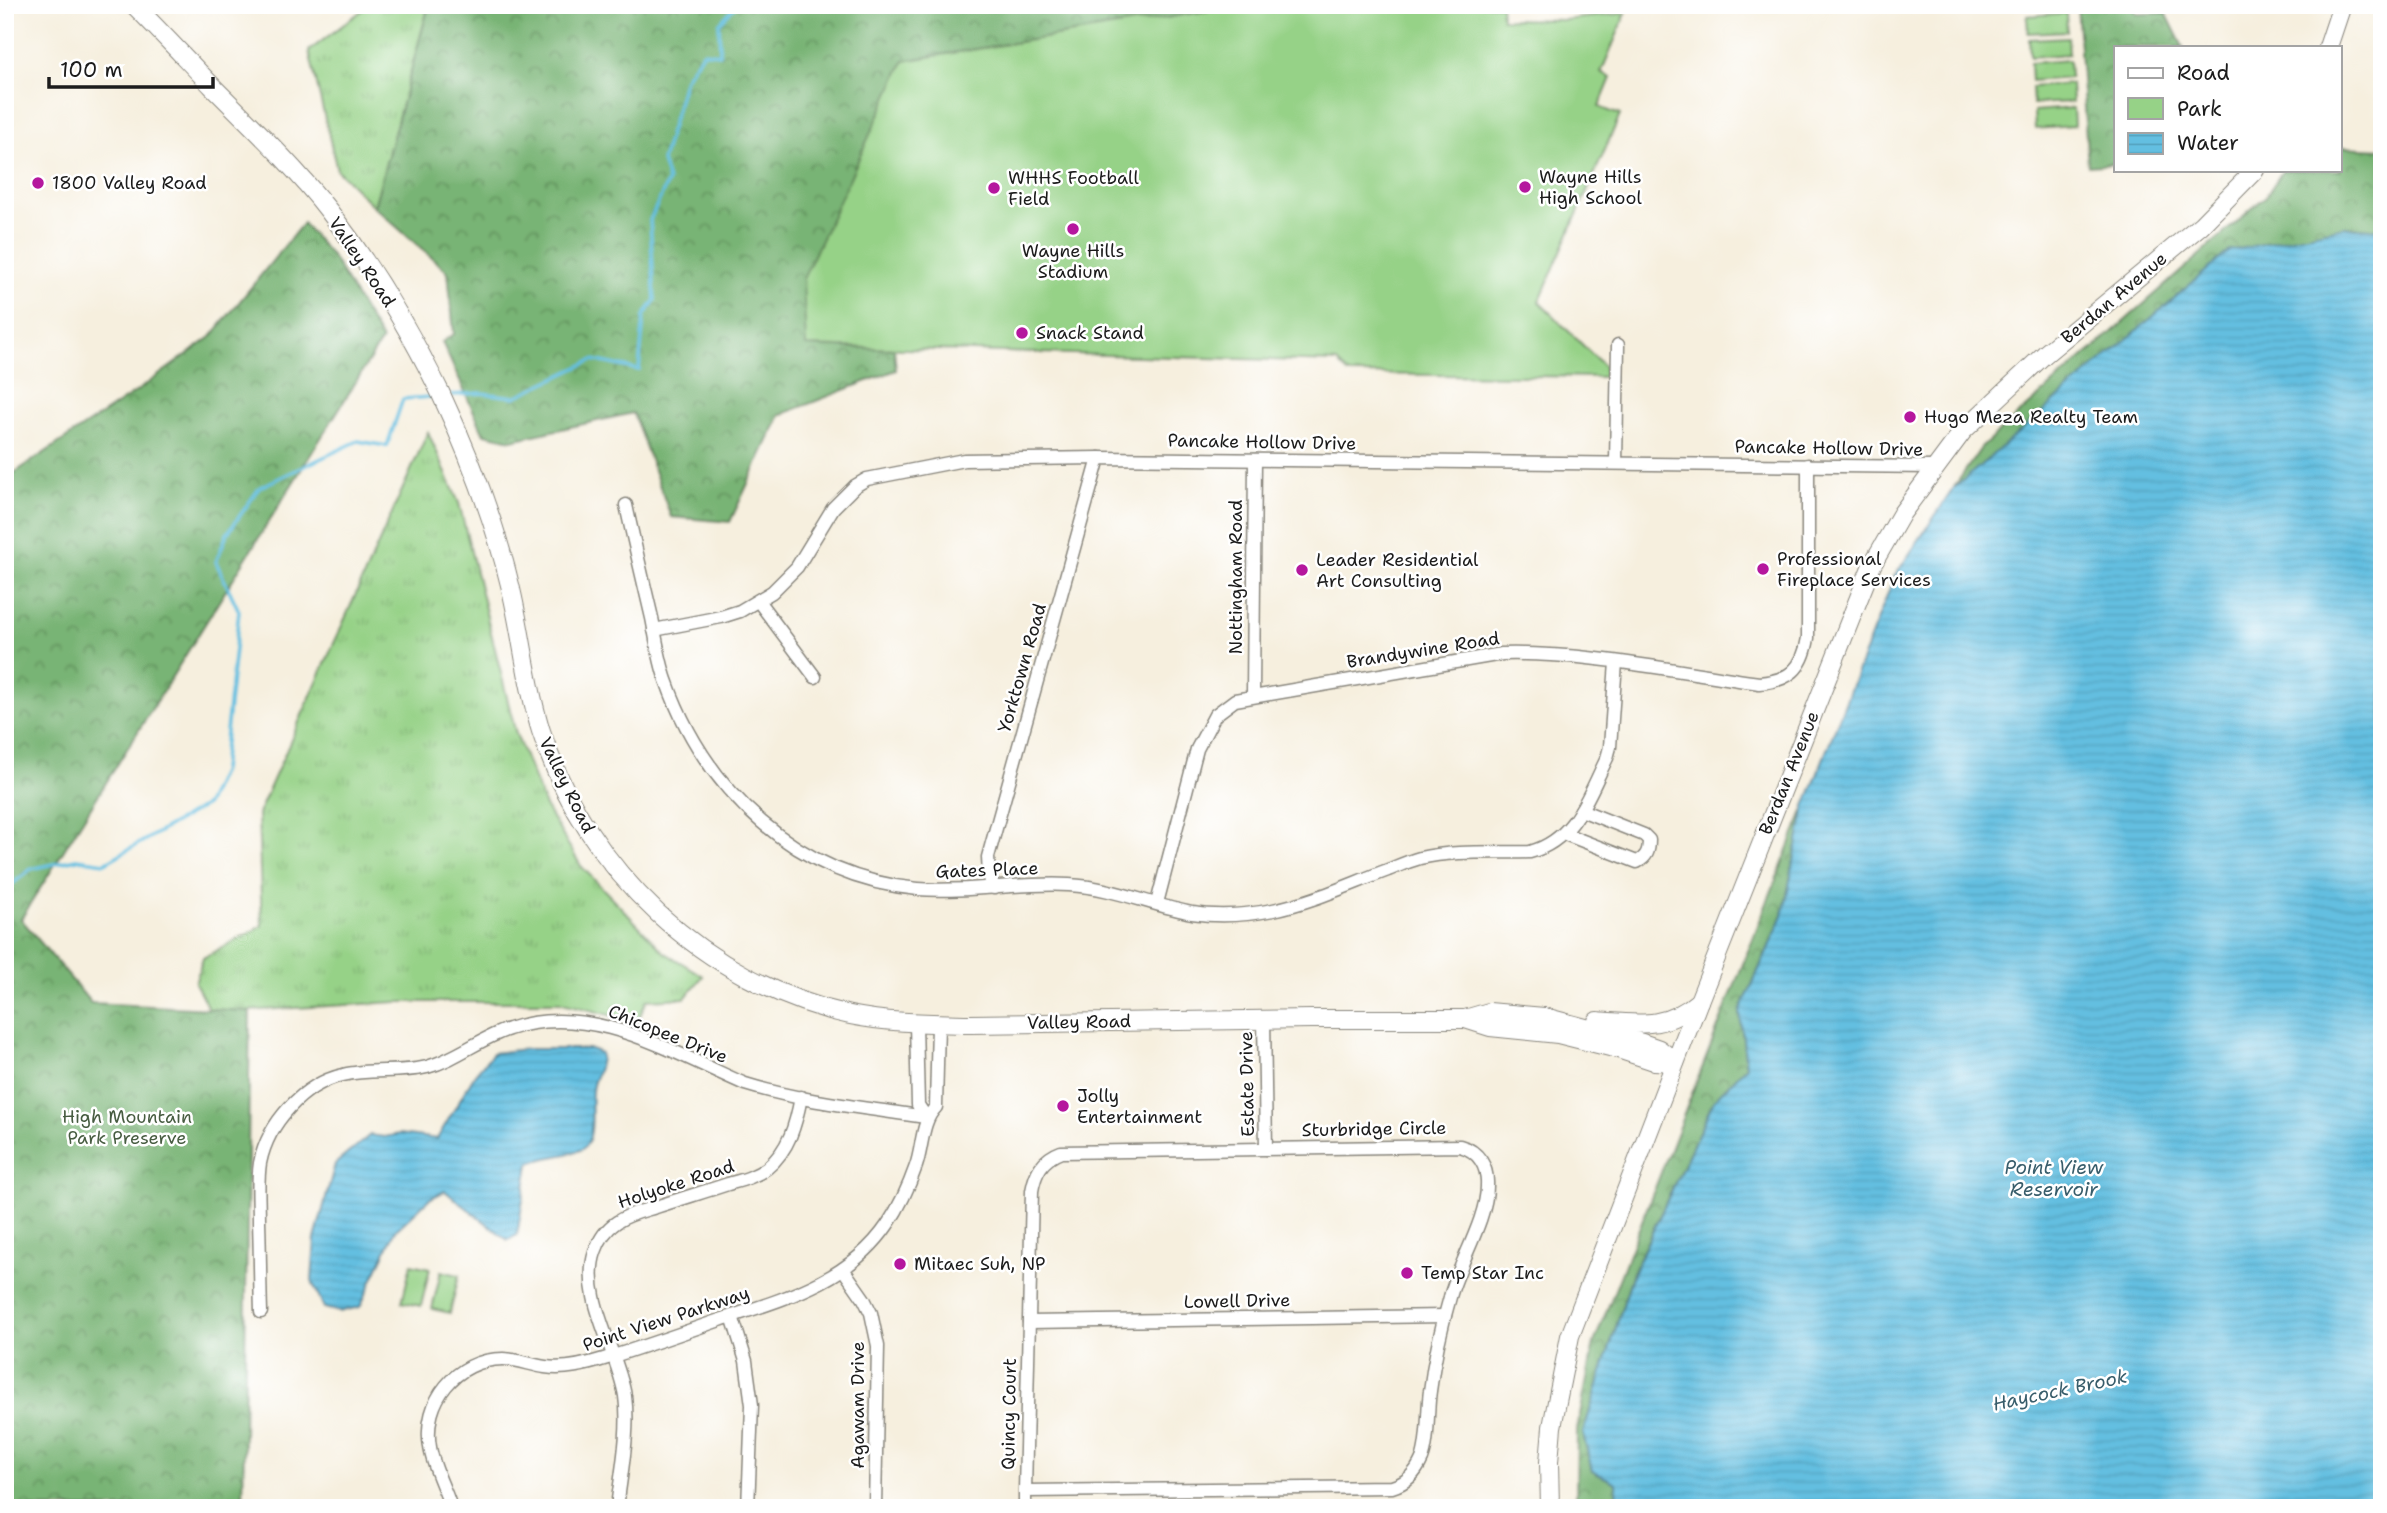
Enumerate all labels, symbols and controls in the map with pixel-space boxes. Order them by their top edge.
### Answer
scale bar [49,46,214,90]
legend [2114,46,2342,172]
text: 100 m [60,56,123,84]
text: Road [2177,59,2230,87]
text: Park [2177,95,2222,123]
text: Water [2177,129,2239,157]
place label: Wayne Hills High School [1539,165,1642,210]
place label: WHHS Football Field [1008,166,1139,211]
place label: 1800 Valley Road [52,171,207,195]
marker: 1800 Valley Road [30,175,46,191]
marker: Wayne Hills High School [1517,179,1533,195]
marker: WHHS Football Field [986,180,1002,196]
street label: Valley Road [323,212,401,312]
marker: Wayne Hills Stadium [1065,221,1081,237]
place label: Wayne Hills Stadium [1022,239,1124,284]
street label: Berdan Avenue [2056,247,2172,349]
place label: Snack Stand [1036,321,1144,345]
marker: Snack Stand [1014,325,1030,341]
place label: Hugo Meza Realty Team [1924,405,2138,429]
marker: Hugo Meza Realty Team [1902,409,1918,425]
street label: Pancake Hollow Drive [1167,428,1357,456]
street label: Pancake Hollow Drive [1734,434,1924,462]
street label: Nottingham Road [1224,499,1248,655]
place label: Professional Fireplace Services [1777,547,1931,592]
place label: Leader Residential Art Consulting [1316,548,1479,593]
marker: Professional Fireplace Services [1755,561,1771,577]
marker: Leader Residential Art Consulting [1294,562,1310,578]
street label: Yorktown Road [992,601,1052,735]
street label: Brandywine Road [1345,626,1501,674]
street label: Berdan Avenue [1753,708,1825,838]
street label: Valley Road [533,733,601,837]
street label: Gates Place [935,856,1039,884]
street label: Chicopee Drive [605,999,731,1069]
street label: Valley Road [1027,1009,1131,1035]
street label: Estate Drive [1234,1031,1260,1137]
place label: Jolly Entertainment [1077,1084,1202,1129]
marker: Jolly Entertainment [1055,1098,1071,1114]
park label: High Mountain Park Preserve [62,1105,192,1150]
street label: Sturbridge Circle [1301,1116,1447,1142]
street label: Holyoke Road [615,1154,737,1214]
water label: Point View Reservoir [2005,1155,2104,1202]
place label: Mitaec Suh, NP [914,1252,1046,1276]
marker: Mitaec Suh, NP [892,1256,908,1272]
place label: Temp Star Inc [1421,1261,1544,1285]
marker: Temp Star Inc [1399,1265,1415,1281]
street label: Point View Parkway [580,1281,752,1357]
street label: Lowell Drive [1183,1288,1291,1314]
street label: Agawam Drive [846,1341,870,1469]
street label: Quincy Court [996,1358,1022,1470]
water label: Haycock Brook [1990,1363,2130,1417]

